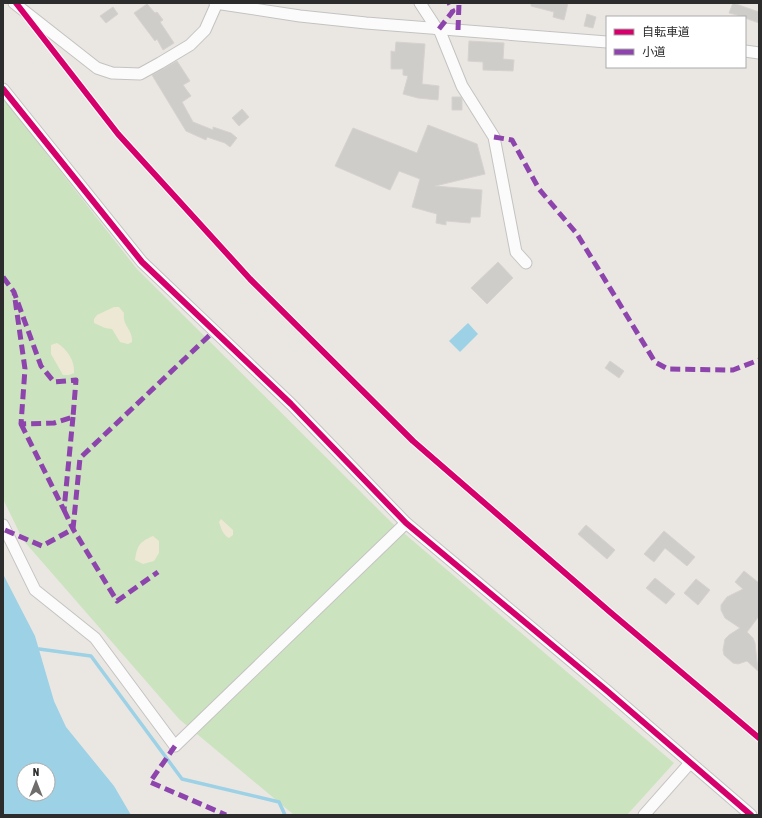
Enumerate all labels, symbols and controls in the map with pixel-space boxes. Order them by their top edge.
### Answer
legend [606,16,746,68]
text: 自転車道 [642,25,690,39]
text: 小道 [642,45,666,59]
north arrow [16,762,56,802]
text: N [33,766,39,778]

